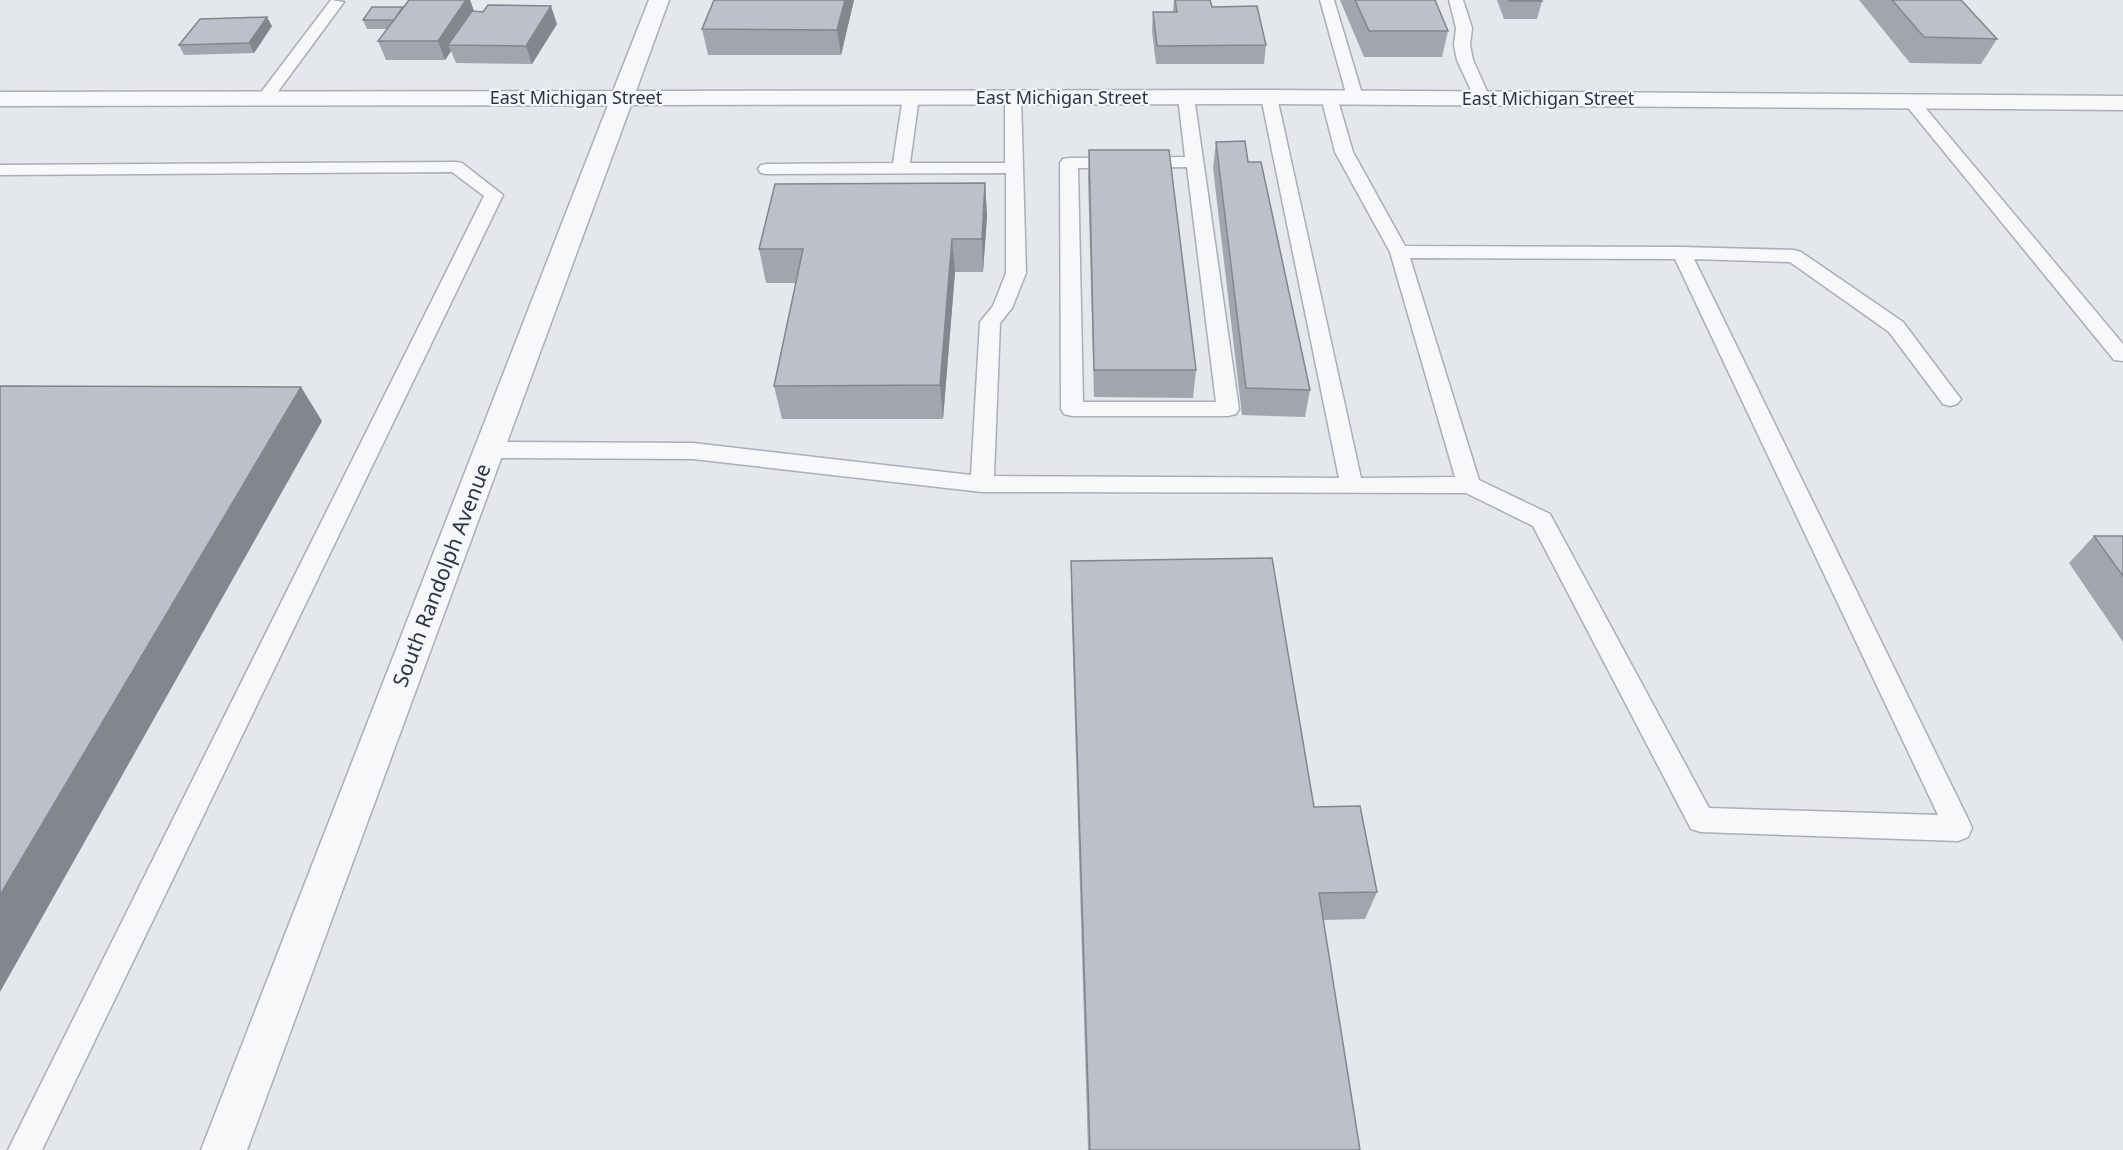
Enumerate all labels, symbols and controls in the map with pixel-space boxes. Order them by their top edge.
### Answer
street label: East Michigan Street [490,85,663,109]
street label: East Michigan Street [976,85,1149,109]
street label: East Michigan Street [1462,86,1635,110]
street label: South Randolph Avenue [385,459,497,691]

